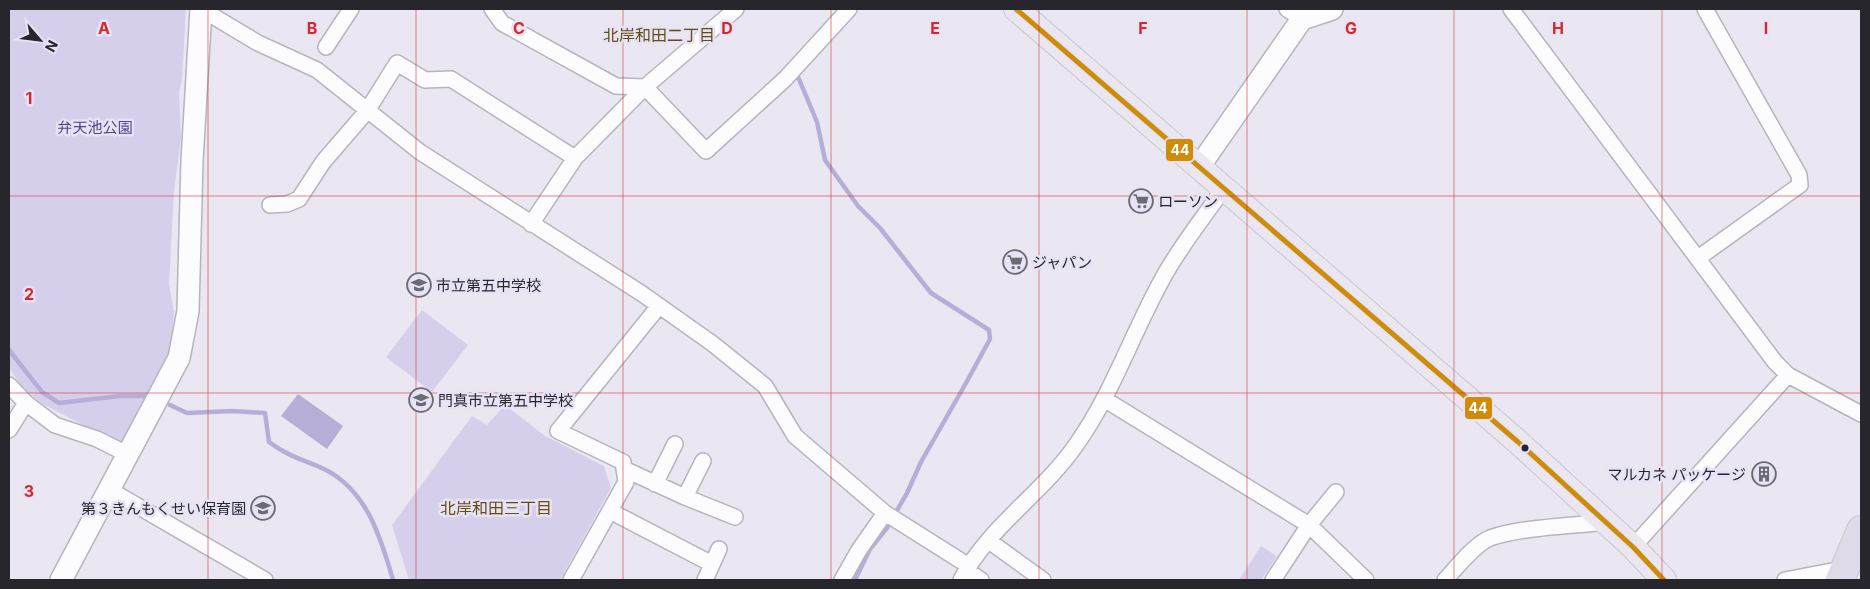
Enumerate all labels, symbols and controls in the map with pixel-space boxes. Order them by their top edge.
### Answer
north arrow [15,15,65,65]
text: A [98,18,110,38]
text: B [307,18,317,38]
text: C [513,18,525,38]
text: D [721,18,733,38]
text: E [930,18,940,38]
text: F [1138,18,1148,38]
text: G [1345,18,1357,38]
text: H [1552,18,1564,38]
text: I [1764,18,1768,38]
district label: 北岸和田二丁目 [603,25,715,45]
text: N [42,38,62,55]
text: 1 [26,88,32,108]
park label: 弁天池公園 [57,118,133,137]
line badge: 44 [1165,138,1194,162]
text: 44 [1171,141,1189,158]
supermarket icon: ローソン [1128,188,1154,214]
place label: ローソン [1158,192,1218,211]
supermarket icon: ジャパン [1002,249,1028,275]
place label: ジャパン [1032,253,1092,272]
school or university icon: 市立第五中学校 [406,272,432,298]
place label: 市立第五中学校 [436,276,541,295]
text: 2 [24,284,34,304]
school or university icon: 門真市立第五中学校 [408,387,434,413]
place label: 門真市立第五中学校 [438,391,573,410]
line badge: 44 [1464,396,1493,420]
text: 44 [1469,399,1487,416]
unlabelled marker [1520,443,1530,453]
building icon: マルカネ パッケージ [1751,461,1777,487]
place label: マルカネ パッケージ [1608,465,1746,484]
text: 3 [24,481,34,501]
school or university icon: 第３きんもくせい保育園 [250,495,276,521]
district label: 北岸和田三丁目 [440,498,552,518]
place label: 第３きんもくせい保育園 [81,499,246,518]

